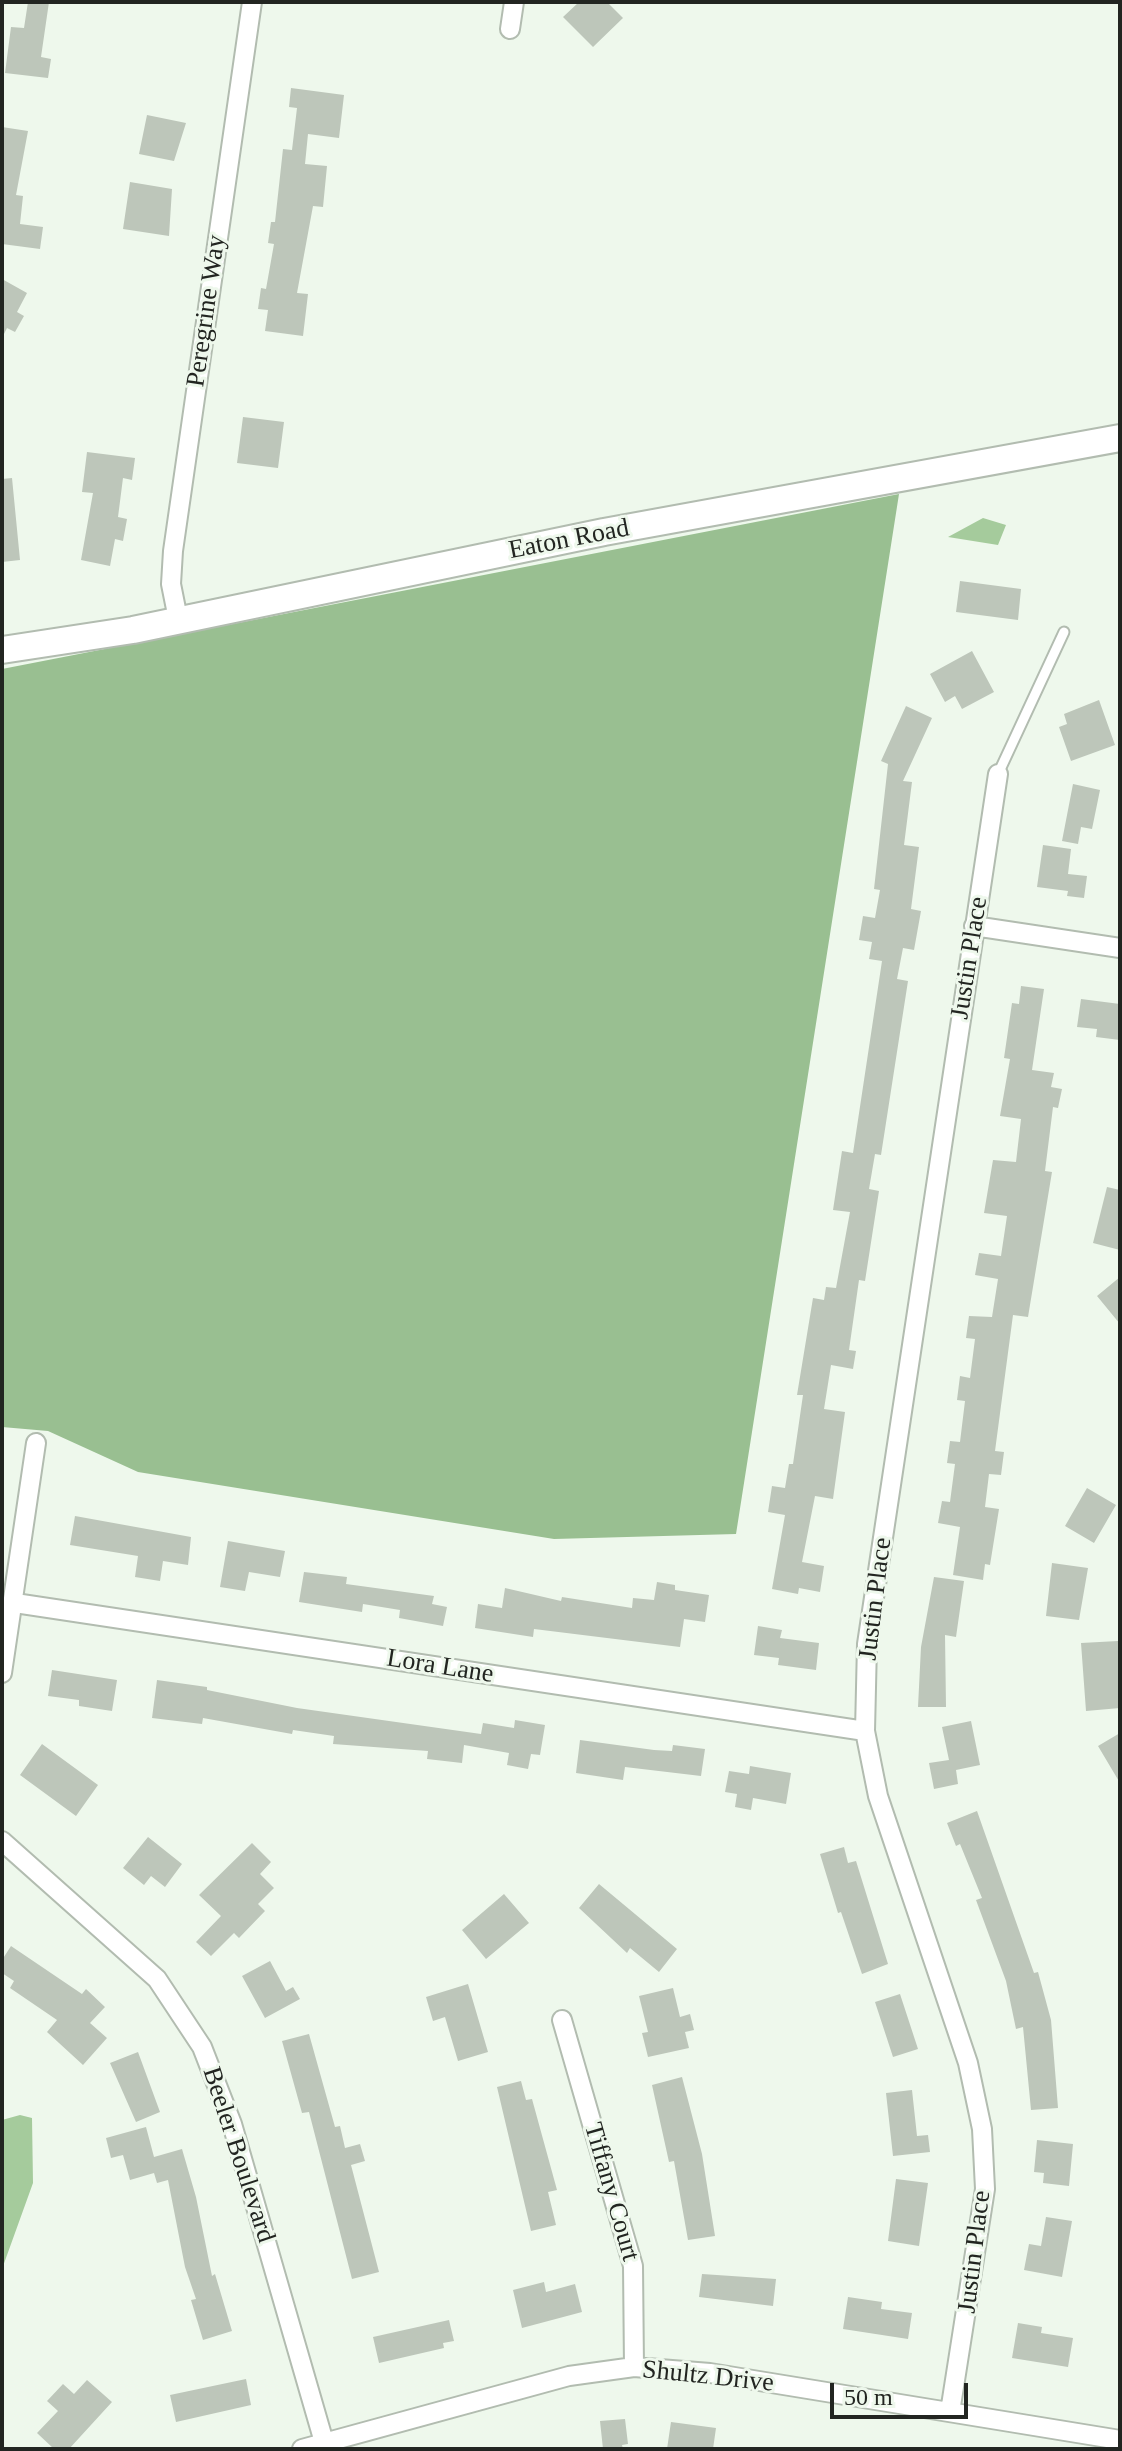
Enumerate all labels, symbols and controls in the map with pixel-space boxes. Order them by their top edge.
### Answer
street label: Peregrine Way [181,233,233,389]
street label: Eaton Road [506,513,632,567]
street label: Justin Place [945,895,995,1021]
street label: Justin Place [853,1536,899,1662]
street label: Lora Lane [384,1643,496,1691]
street label: Beeler Boulevard [195,2063,281,2247]
street label: Tiffany Court [576,2119,646,2265]
street label: Justin Place [952,2189,998,2315]
street label: Shultz Drive [641,2355,775,2399]
scale bar [834,2367,972,2417]
text: 50 m [844,2384,893,2410]

